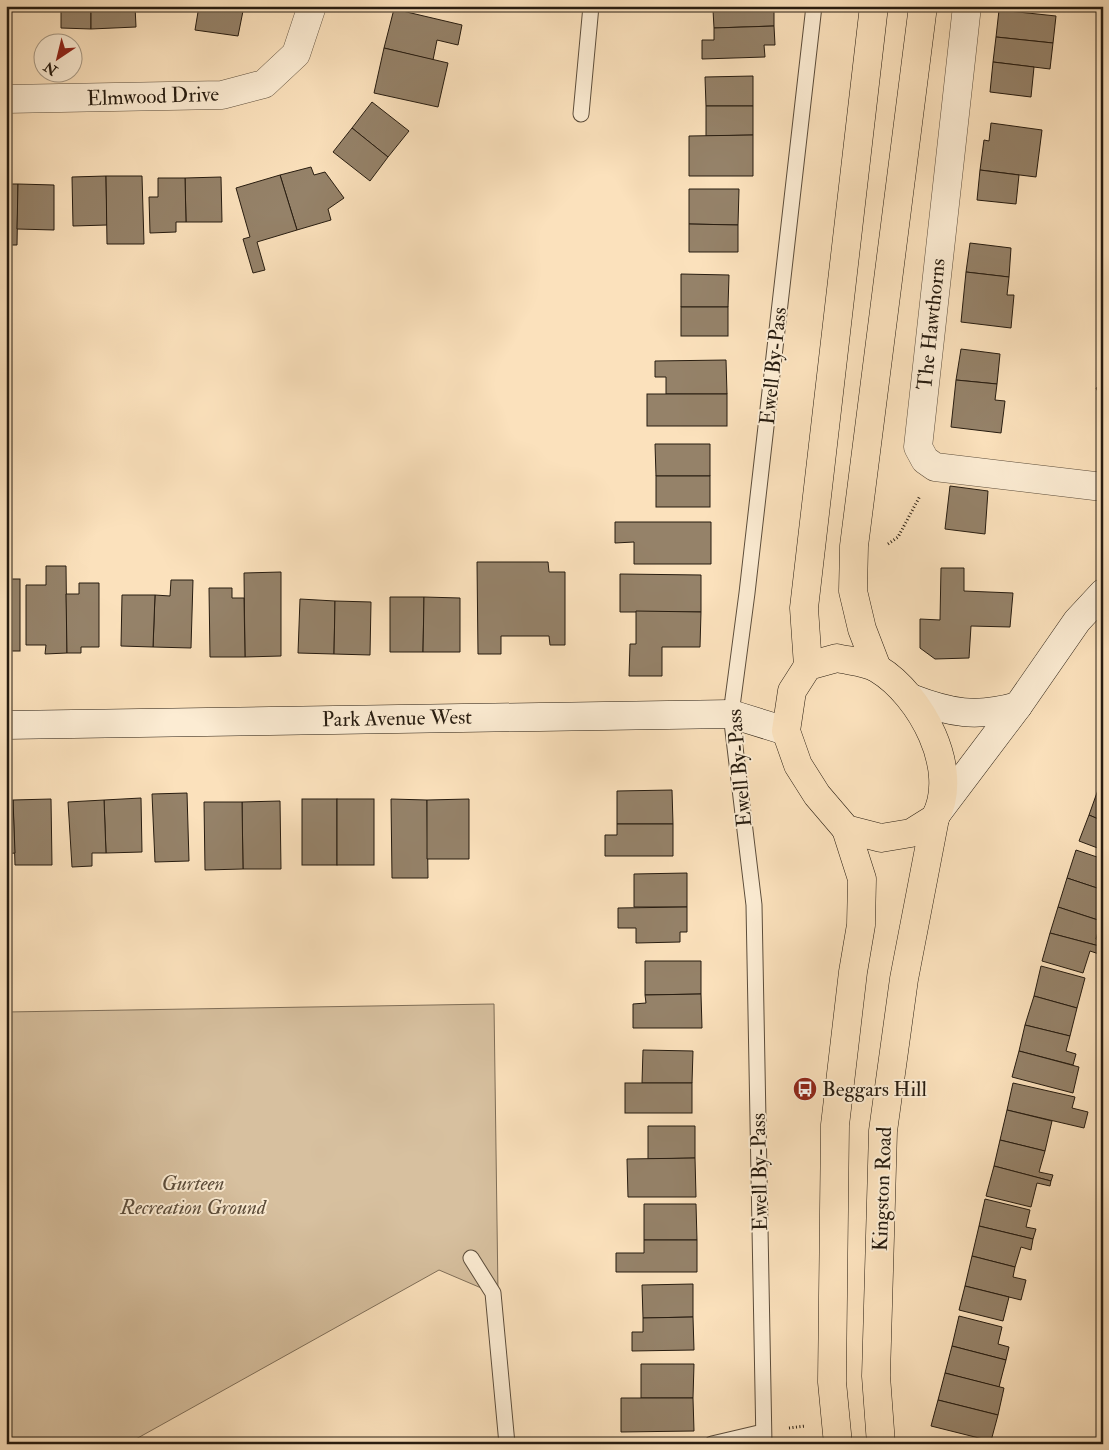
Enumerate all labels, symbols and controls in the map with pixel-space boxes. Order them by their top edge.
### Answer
north arrow [32,32,82,82]
text: N [40,57,62,79]
street label: Elmwood Drive [86,81,220,112]
street label: The Hawthorns [911,257,952,391]
street label: Ewell By-Pass [754,306,793,426]
street label: Park Avenue West [322,704,472,733]
street label: Ewell By-Pass [721,708,758,828]
bus stop icon: Beggars Hill [792,1076,818,1102]
place label: Beggars Hill [822,1076,927,1103]
street label: Ewell By-Pass [745,1113,774,1231]
street label: Kingston Road [867,1126,898,1252]
park label: Gurteen Recreation Ground [119,1170,267,1221]

